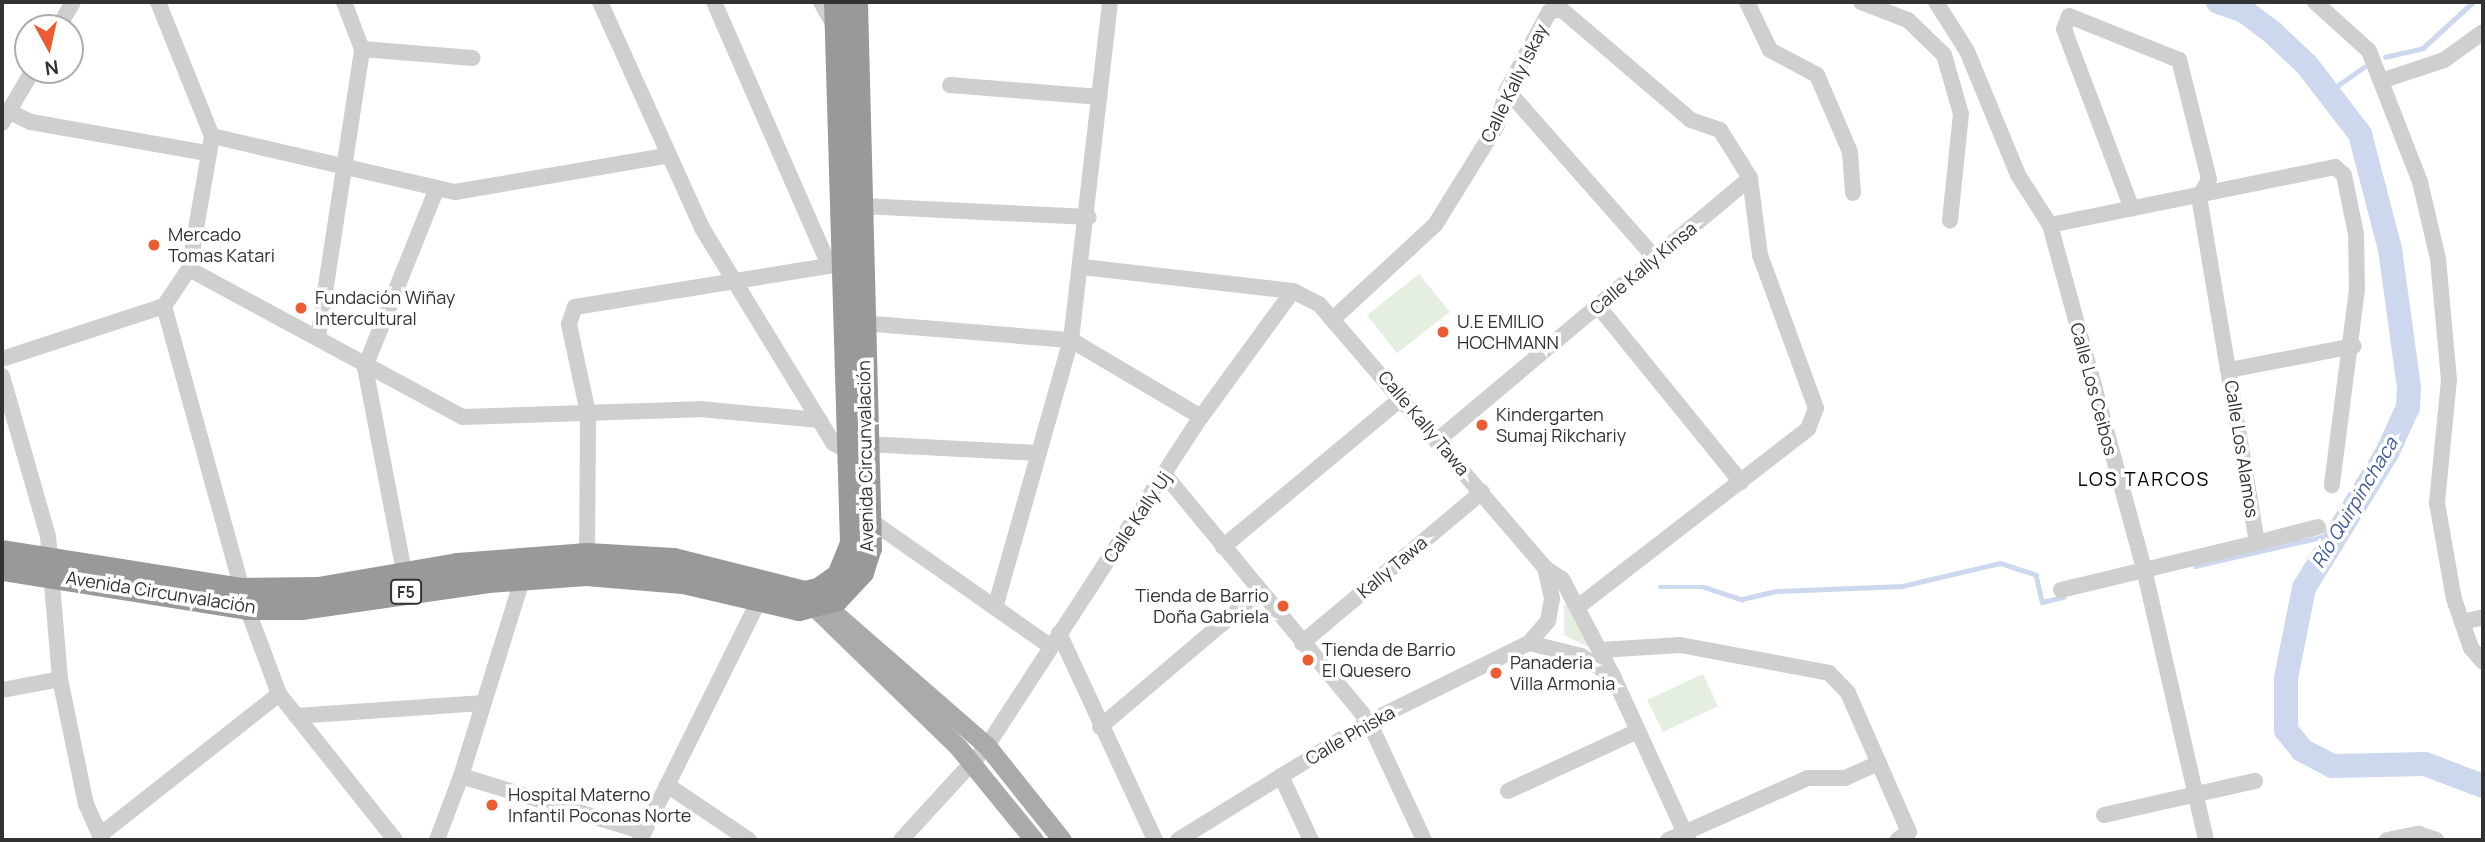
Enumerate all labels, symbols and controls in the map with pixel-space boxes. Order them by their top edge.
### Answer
north arrow [14,14,84,84]
street label: Calle Kally Iskay [1476,20,1552,146]
text: N [43,54,60,82]
street label: Calle Kally Kinsa [1585,217,1701,319]
place label: Mercado Tomas Katari [168,224,275,266]
marker: Mercado Tomas Katari [146,237,162,253]
place label: Fundación Wiñay Intercultural [315,287,455,330]
marker: Fundación Wiñay Intercultural [293,300,309,316]
place label: U.E EMILIO HOCHMANN [1457,311,1559,354]
street label: Calle Los Ceibos [2066,320,2122,458]
marker: U.E EMILIO HOCHMANN [1435,324,1451,340]
street label: Avenida Circunvalación [853,360,877,552]
street label: Calle Kally Tawa [1374,366,1474,480]
street label: Calle Los Alamos [2220,379,2264,519]
place label: Kindergarten Sumaj Rikchariy [1496,404,1626,446]
marker: Kindergarten Sumaj Rikchariy [1474,417,1490,433]
water label: Río Quirpinchaca [2307,434,2403,572]
street label: Calle Kally Uj [1099,468,1175,566]
district label: LOS TARCOS [2079,469,2209,491]
street label: Kally Tawa [1353,532,1431,602]
street label: Avenida Circunvalación [65,566,257,618]
road number: F5 [388,580,424,604]
place label: Tienda de Barrio Doña Gabriela [1135,585,1269,628]
marker: Tienda de Barrio Doña Gabriela [1275,598,1291,614]
place label: Tienda de Barrio El Quesero [1322,639,1456,682]
marker: Tienda de Barrio El Quesero [1300,652,1316,668]
place label: Panaderia Villa Armonia [1510,652,1615,694]
marker: Panaderia Villa Armonia [1488,665,1504,681]
street label: Calle Phiska [1301,701,1399,769]
place label: Hospital Materno Infantil Poconas Norte [508,784,691,826]
marker: Hospital Materno Infantil Poconas Norte [482,795,502,815]

